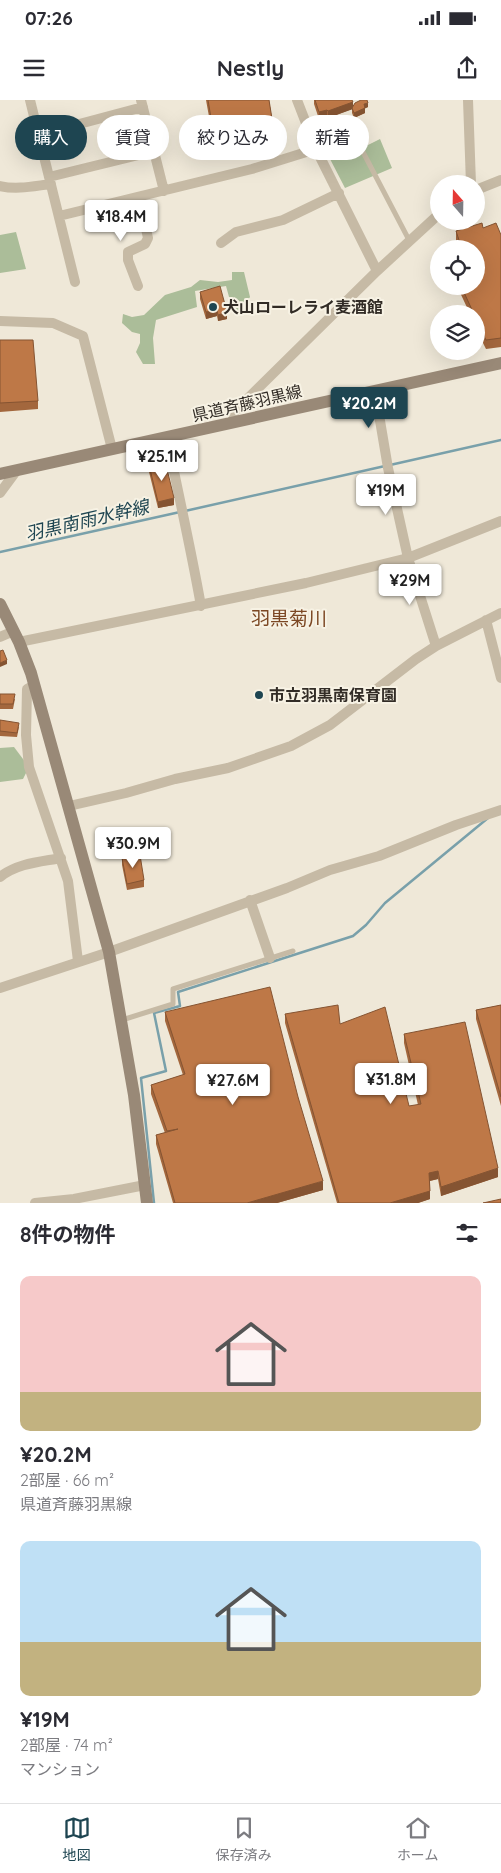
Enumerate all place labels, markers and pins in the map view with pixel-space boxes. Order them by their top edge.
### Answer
pin: ¥18.4M [80,200,162,242]
place label: 犬山ローレライ麦酒館 [223,297,383,317]
marker: 犬山ローレライ麦酒館 [207,301,219,313]
pin: ¥20.2M [328,386,410,429]
pin: ¥25.1M [121,440,203,482]
pin: ¥19M [356,474,416,516]
pin: ¥29M [380,564,440,606]
place label: 市立羽黒南保育園 [269,685,397,705]
marker: 市立羽黒南保育園 [253,689,265,701]
pin: ¥30.9M [92,826,174,869]
pin: ¥31.8M [350,1062,432,1105]
pin: ¥27.6M [192,1064,274,1106]

